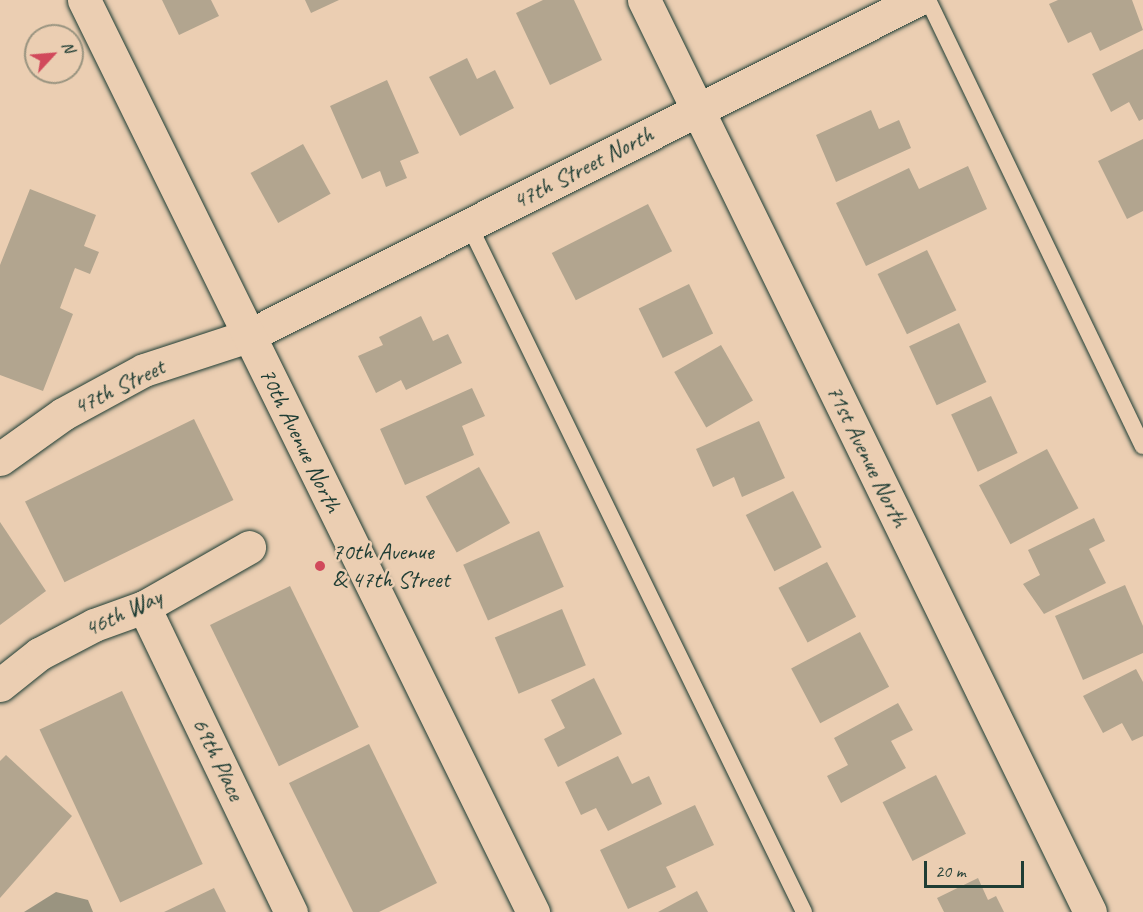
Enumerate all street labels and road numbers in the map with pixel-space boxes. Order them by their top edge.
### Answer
street label: 47th Street North [508,120,658,216]
street label: 47th Street [68,352,170,422]
street label: 70th Avenue North [253,363,347,517]
street label: 71st Avenue North [820,380,914,532]
street label: 46th Way [80,583,166,643]
street label: 69th Place [186,713,250,805]

